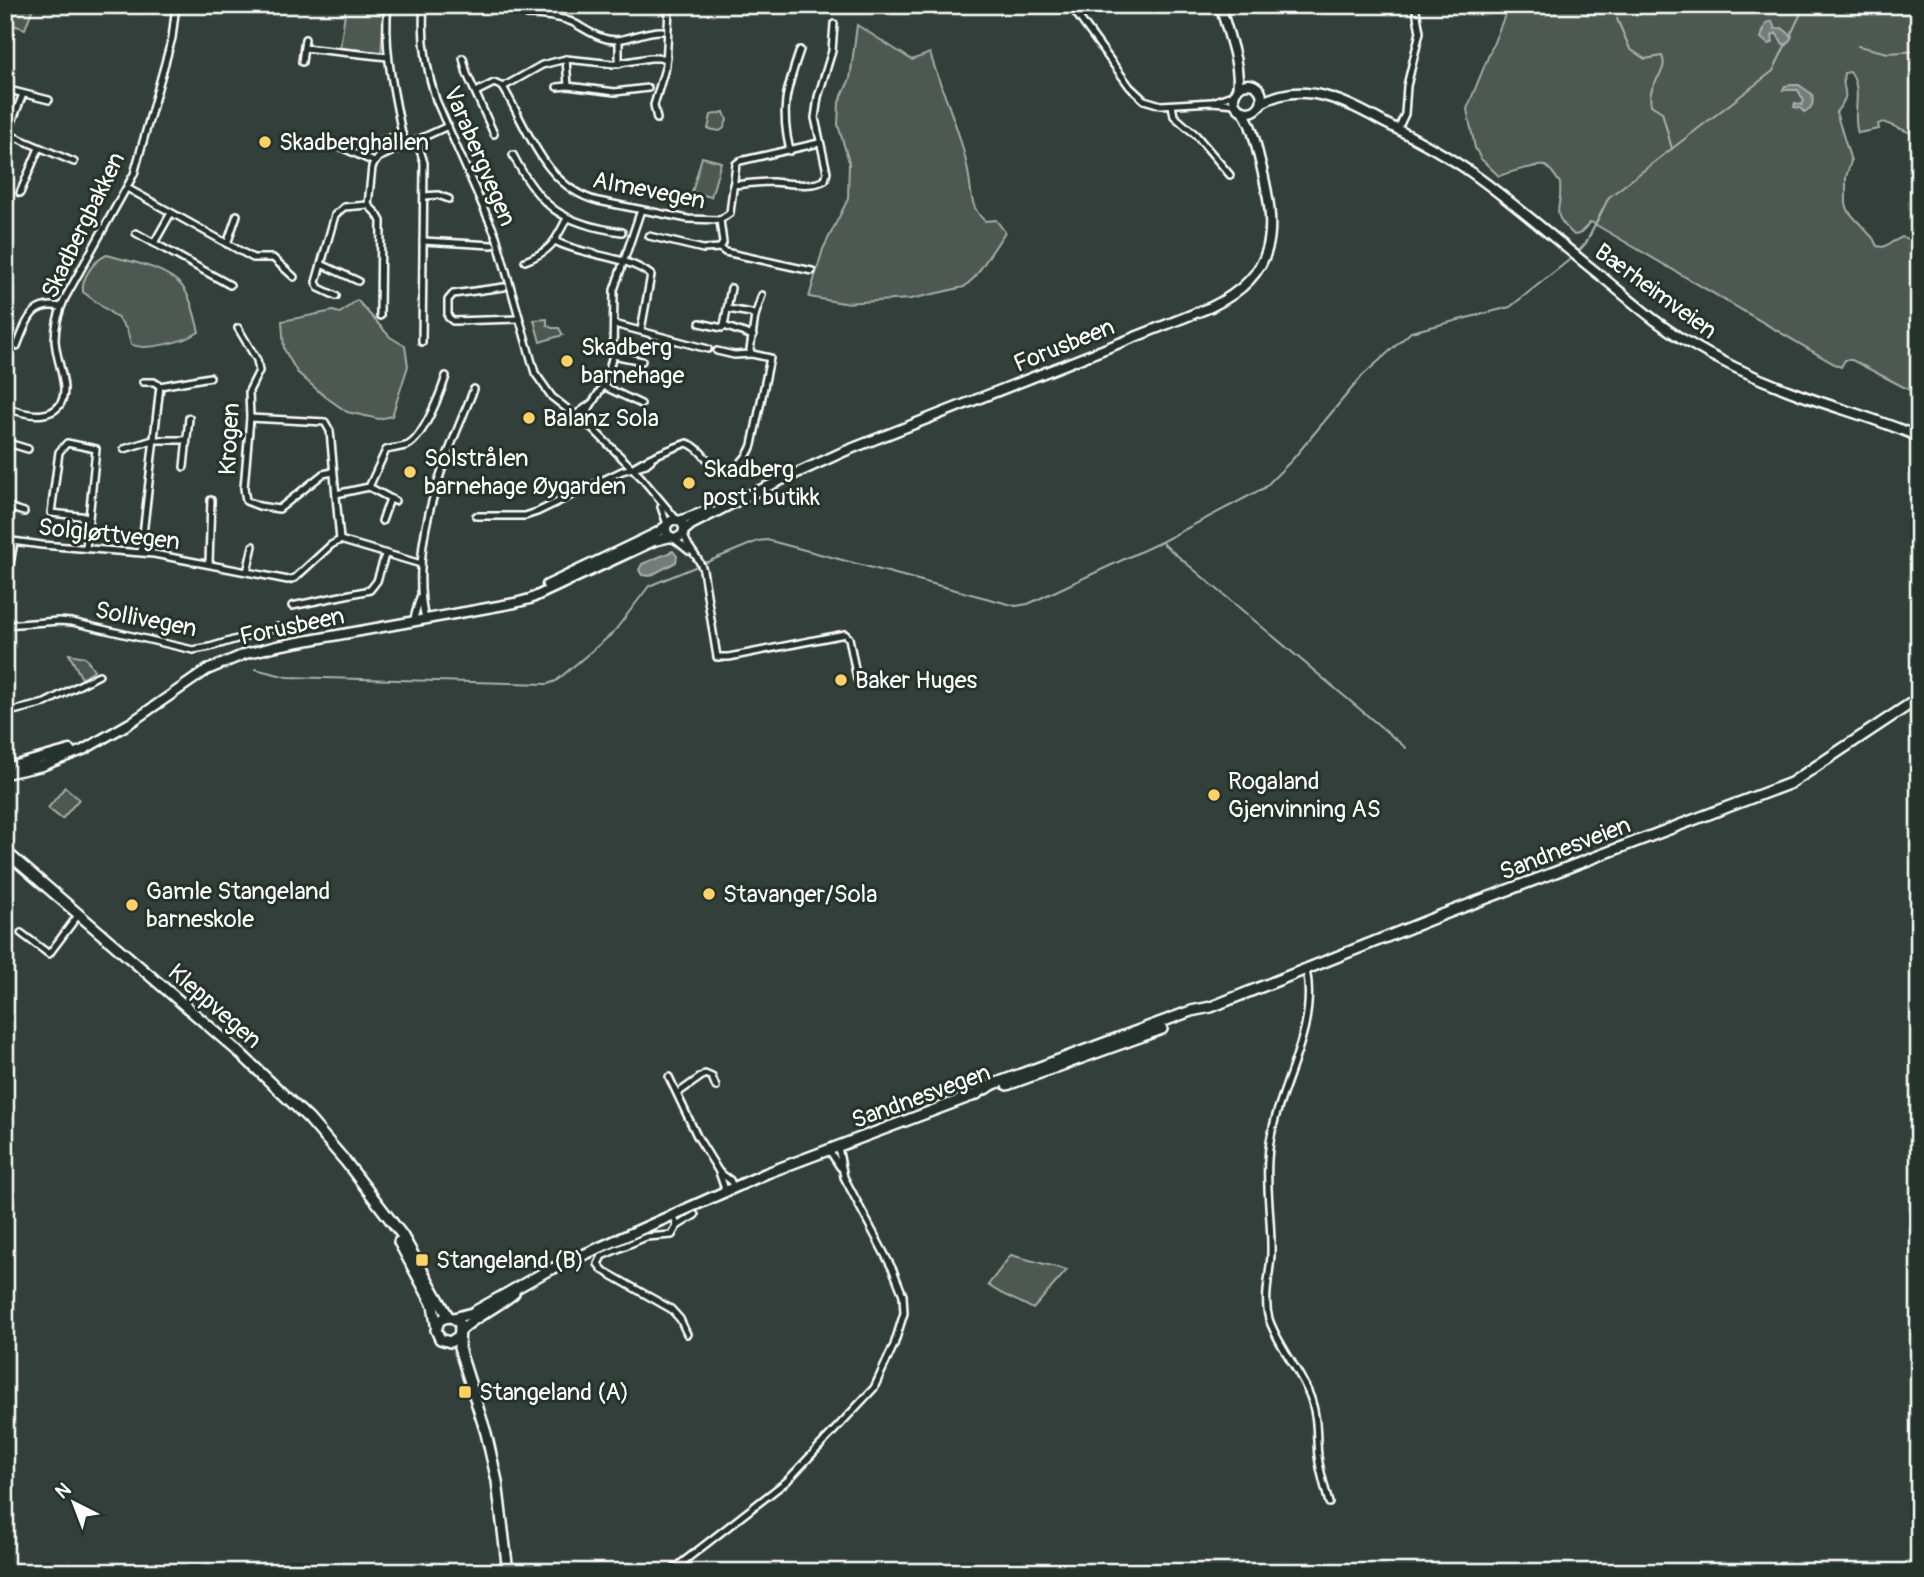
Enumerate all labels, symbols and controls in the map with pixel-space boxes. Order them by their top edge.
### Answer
street label: Varabergvegen [437,82,522,231]
place label: Skadberghallen [279,128,429,157]
marker: Skadberghallen [257,134,273,150]
street label: Skadbergbakken [36,147,131,303]
street label: Almevegen [590,165,708,216]
street label: Bærheimveien [1589,237,1722,345]
street label: Forusbeen [1010,312,1119,379]
place label: Skadberg barnehage [581,333,684,390]
marker: Skadberg barnehage [559,353,575,369]
street label: Krogen [213,402,246,476]
place label: Balanz Sola [543,404,659,433]
marker: Balanz Sola [521,410,537,426]
place label: Solstrålen barnehage Øygarden [424,444,626,501]
place label: Skadberg post i butikk [703,455,820,512]
marker: Solstrålen barnehage Øygarden [402,464,418,480]
marker: Skadberg post i butikk [681,475,697,491]
street label: Solgløttvegen [37,513,181,556]
street label: Sollivegen [93,595,199,644]
street label: Forusbeen [237,601,347,652]
place label: Baker Huges [855,666,978,695]
marker: Baker Huges [833,672,849,688]
place label: Rogaland Gjenvinning AS [1228,767,1381,824]
marker: Rogaland Gjenvinning AS [1206,787,1222,803]
street label: Sandnesveien [1496,810,1635,887]
place label: Gamle Stangeland barneskole [146,877,330,934]
place label: Stavanger/Sola [723,880,878,909]
marker: Stavanger/Sola [701,886,717,902]
marker: Gamle Stangeland barneskole [124,897,140,913]
street label: Kleppvegen [162,958,267,1055]
street label: Sandnesvegen [848,1058,995,1135]
place label: Stangeland (B) [436,1246,584,1275]
marker: Stangeland (B) [414,1252,430,1268]
place label: Stangeland (A) [479,1378,629,1407]
marker: Stangeland (A) [457,1384,473,1400]
north arrow [38,1468,108,1538]
text: N [50,1478,76,1504]

